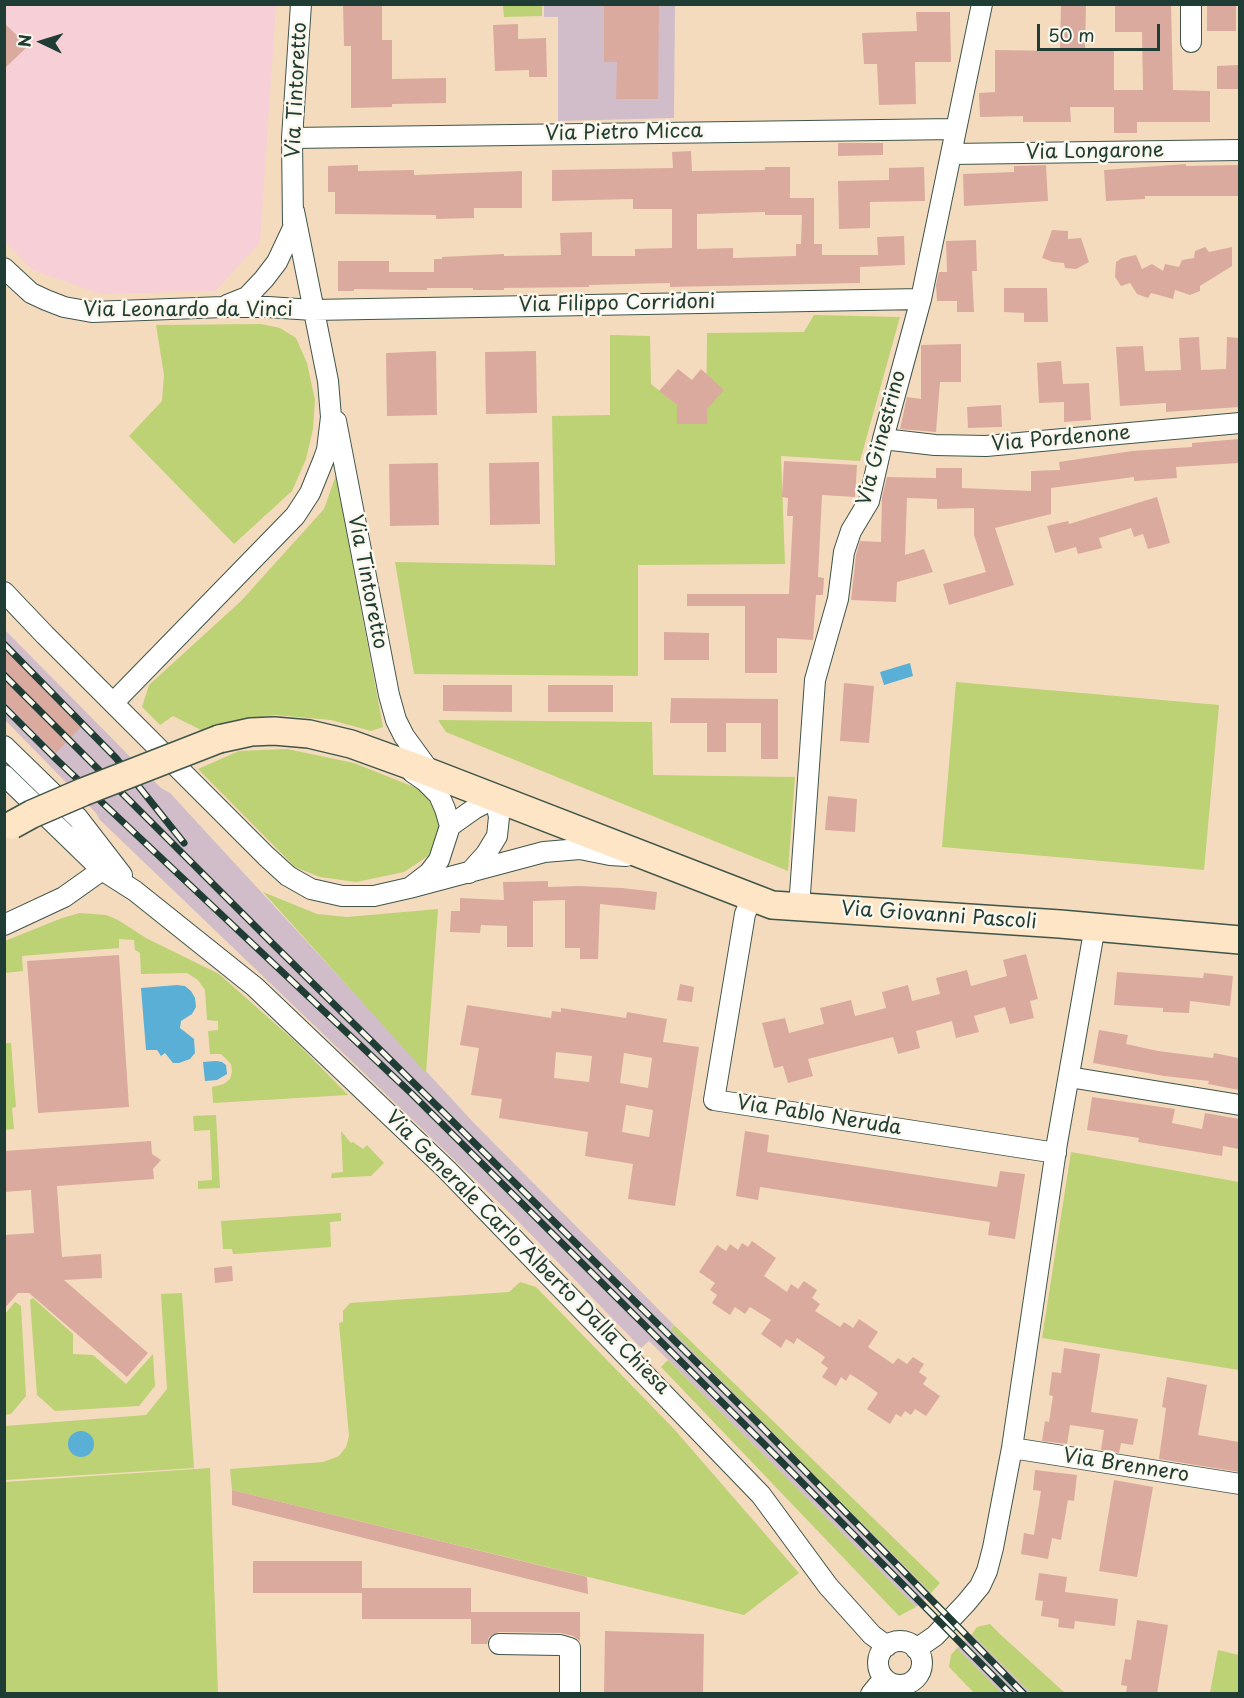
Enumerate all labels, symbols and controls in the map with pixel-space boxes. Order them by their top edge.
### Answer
north arrow [12,12,72,72]
scale bar [1040,12,1163,50]
street label: Via Tintoretto [281,21,313,159]
text: 50 m [1048,21,1095,48]
text: N [12,34,36,48]
street label: Via Pietro Micca [545,120,703,146]
street label: Via Longarone [1026,139,1164,165]
street label: Via Filippo Corridoni [519,290,715,318]
street label: Via Leonardo da Vinci [83,298,293,322]
street label: Via Ginestrino [852,368,912,508]
street label: Via Pordenone [991,421,1131,457]
street label: Via Tintoretto [342,513,392,651]
street label: Via Giovanni Pascoli [840,897,1038,935]
street label: Via Pablo Neruda [735,1091,903,1141]
street label: Via Generale Carlo Alberto Dalla Chiesa [380,1106,674,1400]
street label: Via Brennero [1061,1444,1191,1488]

